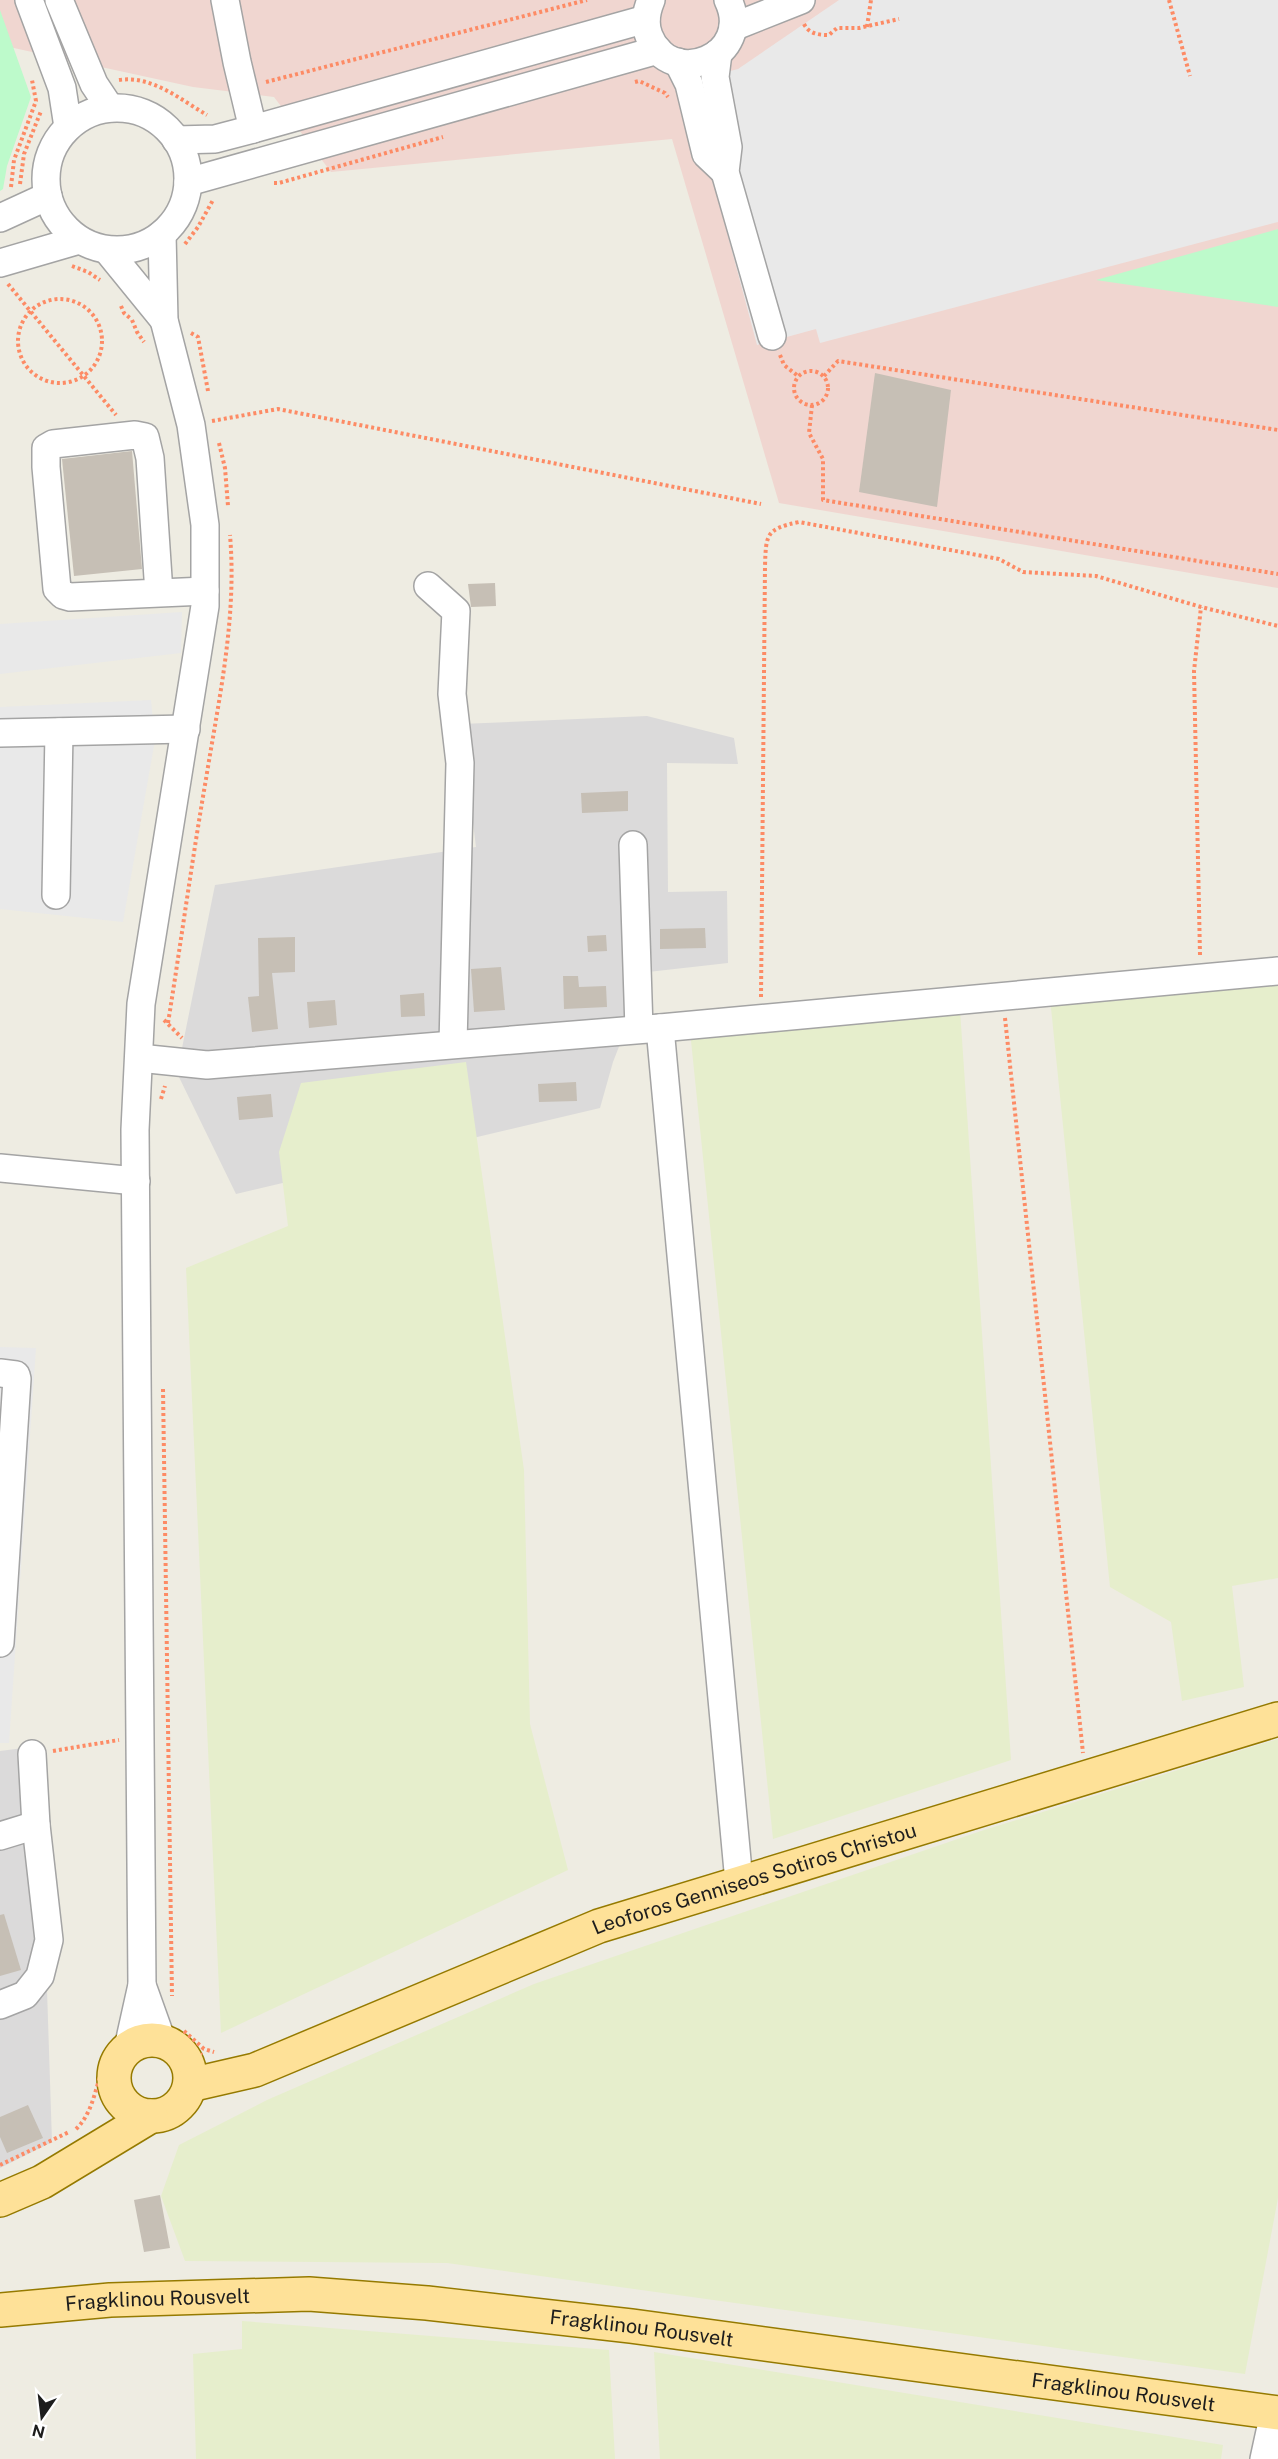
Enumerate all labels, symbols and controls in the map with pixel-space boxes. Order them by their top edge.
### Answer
street label: Leoforos Genniseos Sotiros Christou [588,1818,919,1940]
street label: Fragklinou Rousvelt [64,2284,250,2316]
street label: Fragklinou Rousvelt [548,2305,735,2352]
street label: Fragklinou Rousvelt [1030,2368,1217,2416]
north arrow [12,2387,72,2447]
text: N [30,2420,47,2442]

